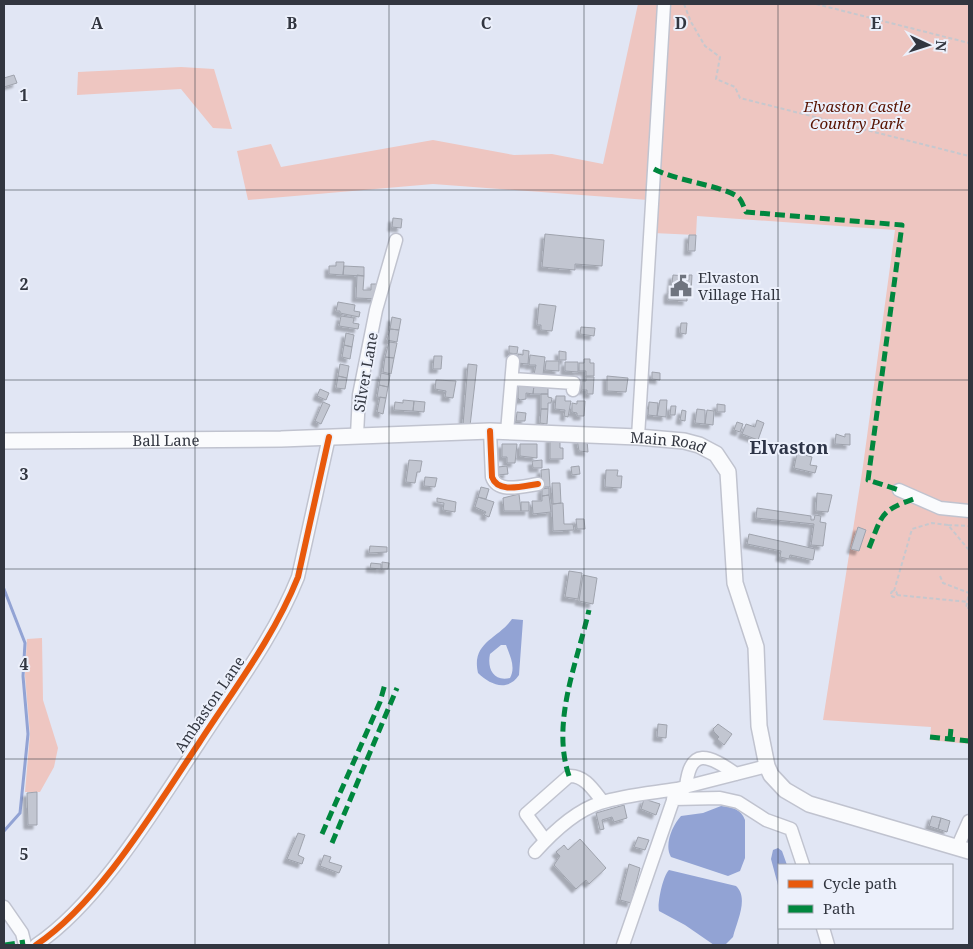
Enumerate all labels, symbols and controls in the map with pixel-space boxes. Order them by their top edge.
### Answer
text: A [91,12,104,34]
text: B [287,12,298,34]
text: C [481,12,492,34]
text: D [675,12,687,34]
text: E [871,12,881,34]
north arrow [903,20,953,70]
text: N [932,40,951,52]
text: 1 [19,84,29,106]
park label: Elvaston Castle Country Park [802,96,911,133]
place label: Elvaston Village Hall [698,267,781,304]
text: 2 [19,273,29,295]
public building icon: Elvaston Village Hall [668,273,694,299]
street label: Silver Lane [348,330,382,414]
street label: Main Road [630,427,710,457]
street label: Ball Lane [132,430,200,450]
district label: Elvaston [750,435,828,459]
text: 3 [19,463,29,485]
street label: Ambaston Lane [169,652,249,756]
text: 4 [19,653,29,675]
text: 5 [19,843,29,865]
legend [778,864,953,929]
text: Cycle path [823,873,898,893]
text: Path [823,898,856,918]

